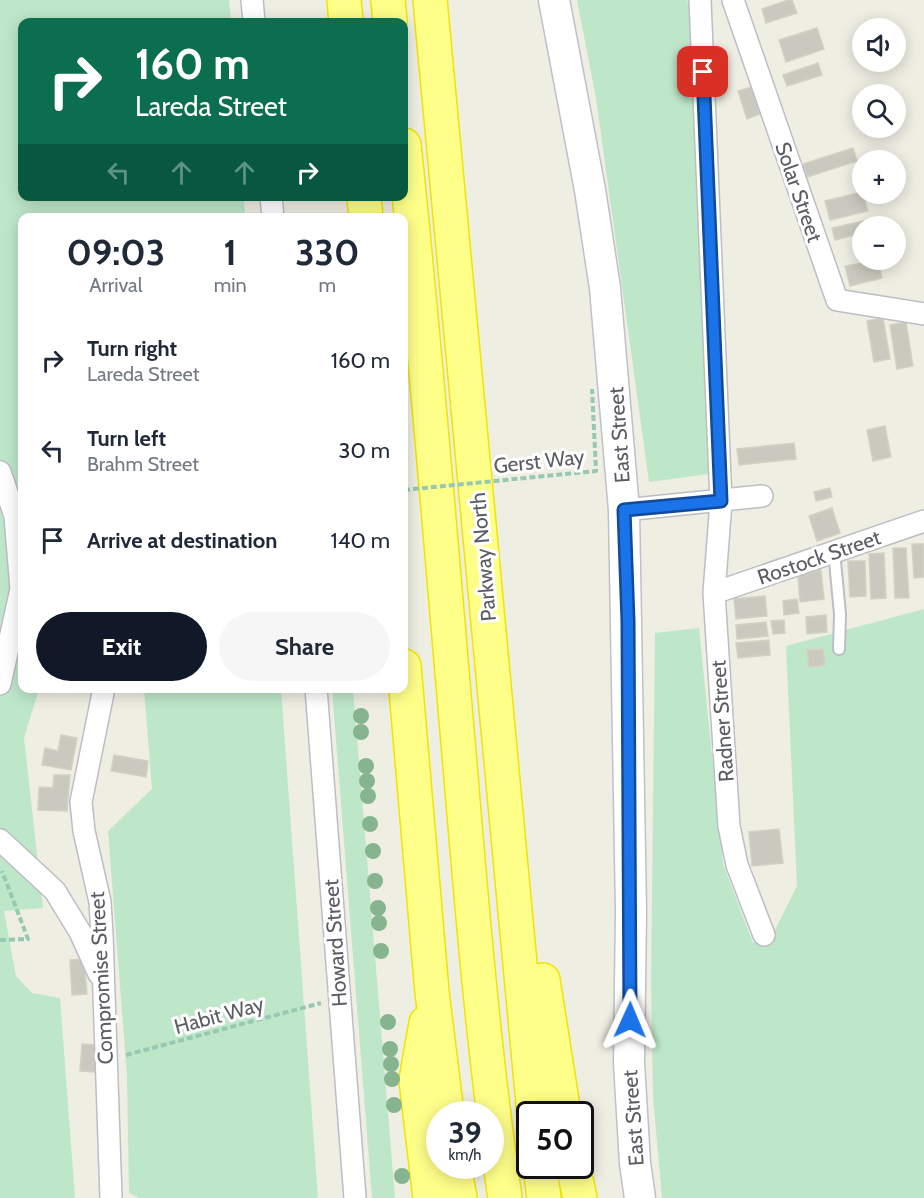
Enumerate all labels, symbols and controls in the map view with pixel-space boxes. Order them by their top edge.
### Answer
map controls [852,18,906,270]
button: sound [852,18,906,72]
text: 160 m [135,38,250,90]
icon: right [36,42,114,120]
pin [677,46,728,97]
icon: arrive [686,55,719,88]
button: search [852,84,906,138]
text: Lareda Street [135,90,287,123]
street label: Solar Street [770,139,828,245]
button: + [852,150,906,204]
icon: left [102,156,135,189]
icon: ahead [165,156,198,189]
icon: ahead [228,156,261,189]
icon: right [291,156,324,189]
button: − [852,216,906,270]
text: 09:03 [67,230,165,274]
text: 1 [223,230,237,274]
text: 330 [295,230,359,274]
text: Arrival [89,273,142,297]
text: min [214,273,247,297]
text: m [319,273,336,297]
text: Turn right [87,335,177,362]
icon: right [36,344,69,377]
text: 160 m [331,347,390,374]
text: Lareda Street [87,362,200,386]
street label: East Street [603,386,635,484]
text: Turn left [87,425,166,452]
icon: left [36,434,69,467]
text: 30 m [338,437,390,464]
street label: Gerst Way [492,444,586,478]
text: Brahm Street [87,452,199,476]
street label: Parkway North [465,492,501,622]
icon: arrive [36,524,69,557]
street label: Rostock Street [754,524,884,590]
text: Arrive at destination [87,527,277,554]
text: 140 m [331,527,390,554]
button: Exit [36,612,207,681]
button: Share [219,612,390,681]
street label: Radner Street [705,659,739,783]
street label: Howard Street [318,878,352,1008]
street label: Compromise Street [84,891,118,1065]
position arrow [598,988,662,1052]
street label: Habit Way [171,991,267,1039]
street label: East Street [617,1069,649,1167]
speed limit sign: 50 [516,1101,594,1179]
text: 39 [448,1114,482,1151]
text: km/h [449,1146,481,1164]

